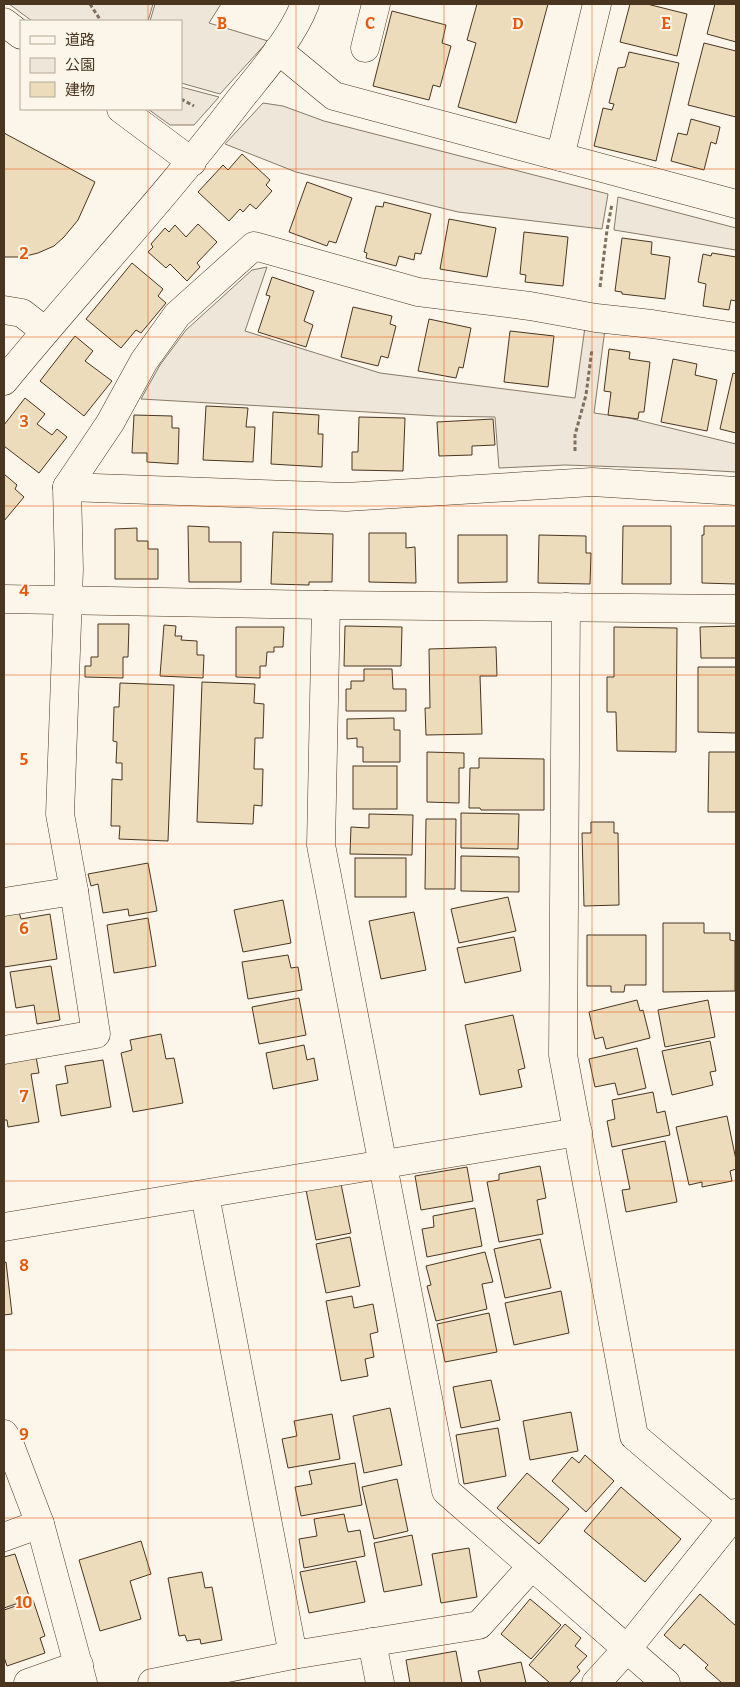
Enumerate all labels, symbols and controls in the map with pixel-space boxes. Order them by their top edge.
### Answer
text: B [217,14,227,33]
text: C [365,14,375,33]
text: D [512,14,524,33]
text: E [661,14,671,33]
legend [20,20,182,110]
text: 道路 [65,31,95,49]
text: 公園 [65,56,95,74]
text: 建物 [65,81,95,99]
text: 2 [19,244,29,263]
text: 3 [19,412,29,431]
text: 4 [19,581,29,600]
text: 5 [20,750,29,769]
text: 6 [19,919,29,938]
text: 7 [20,1087,29,1106]
text: 8 [19,1256,29,1275]
text: 9 [19,1425,29,1444]
text: 10 [15,1593,33,1612]

